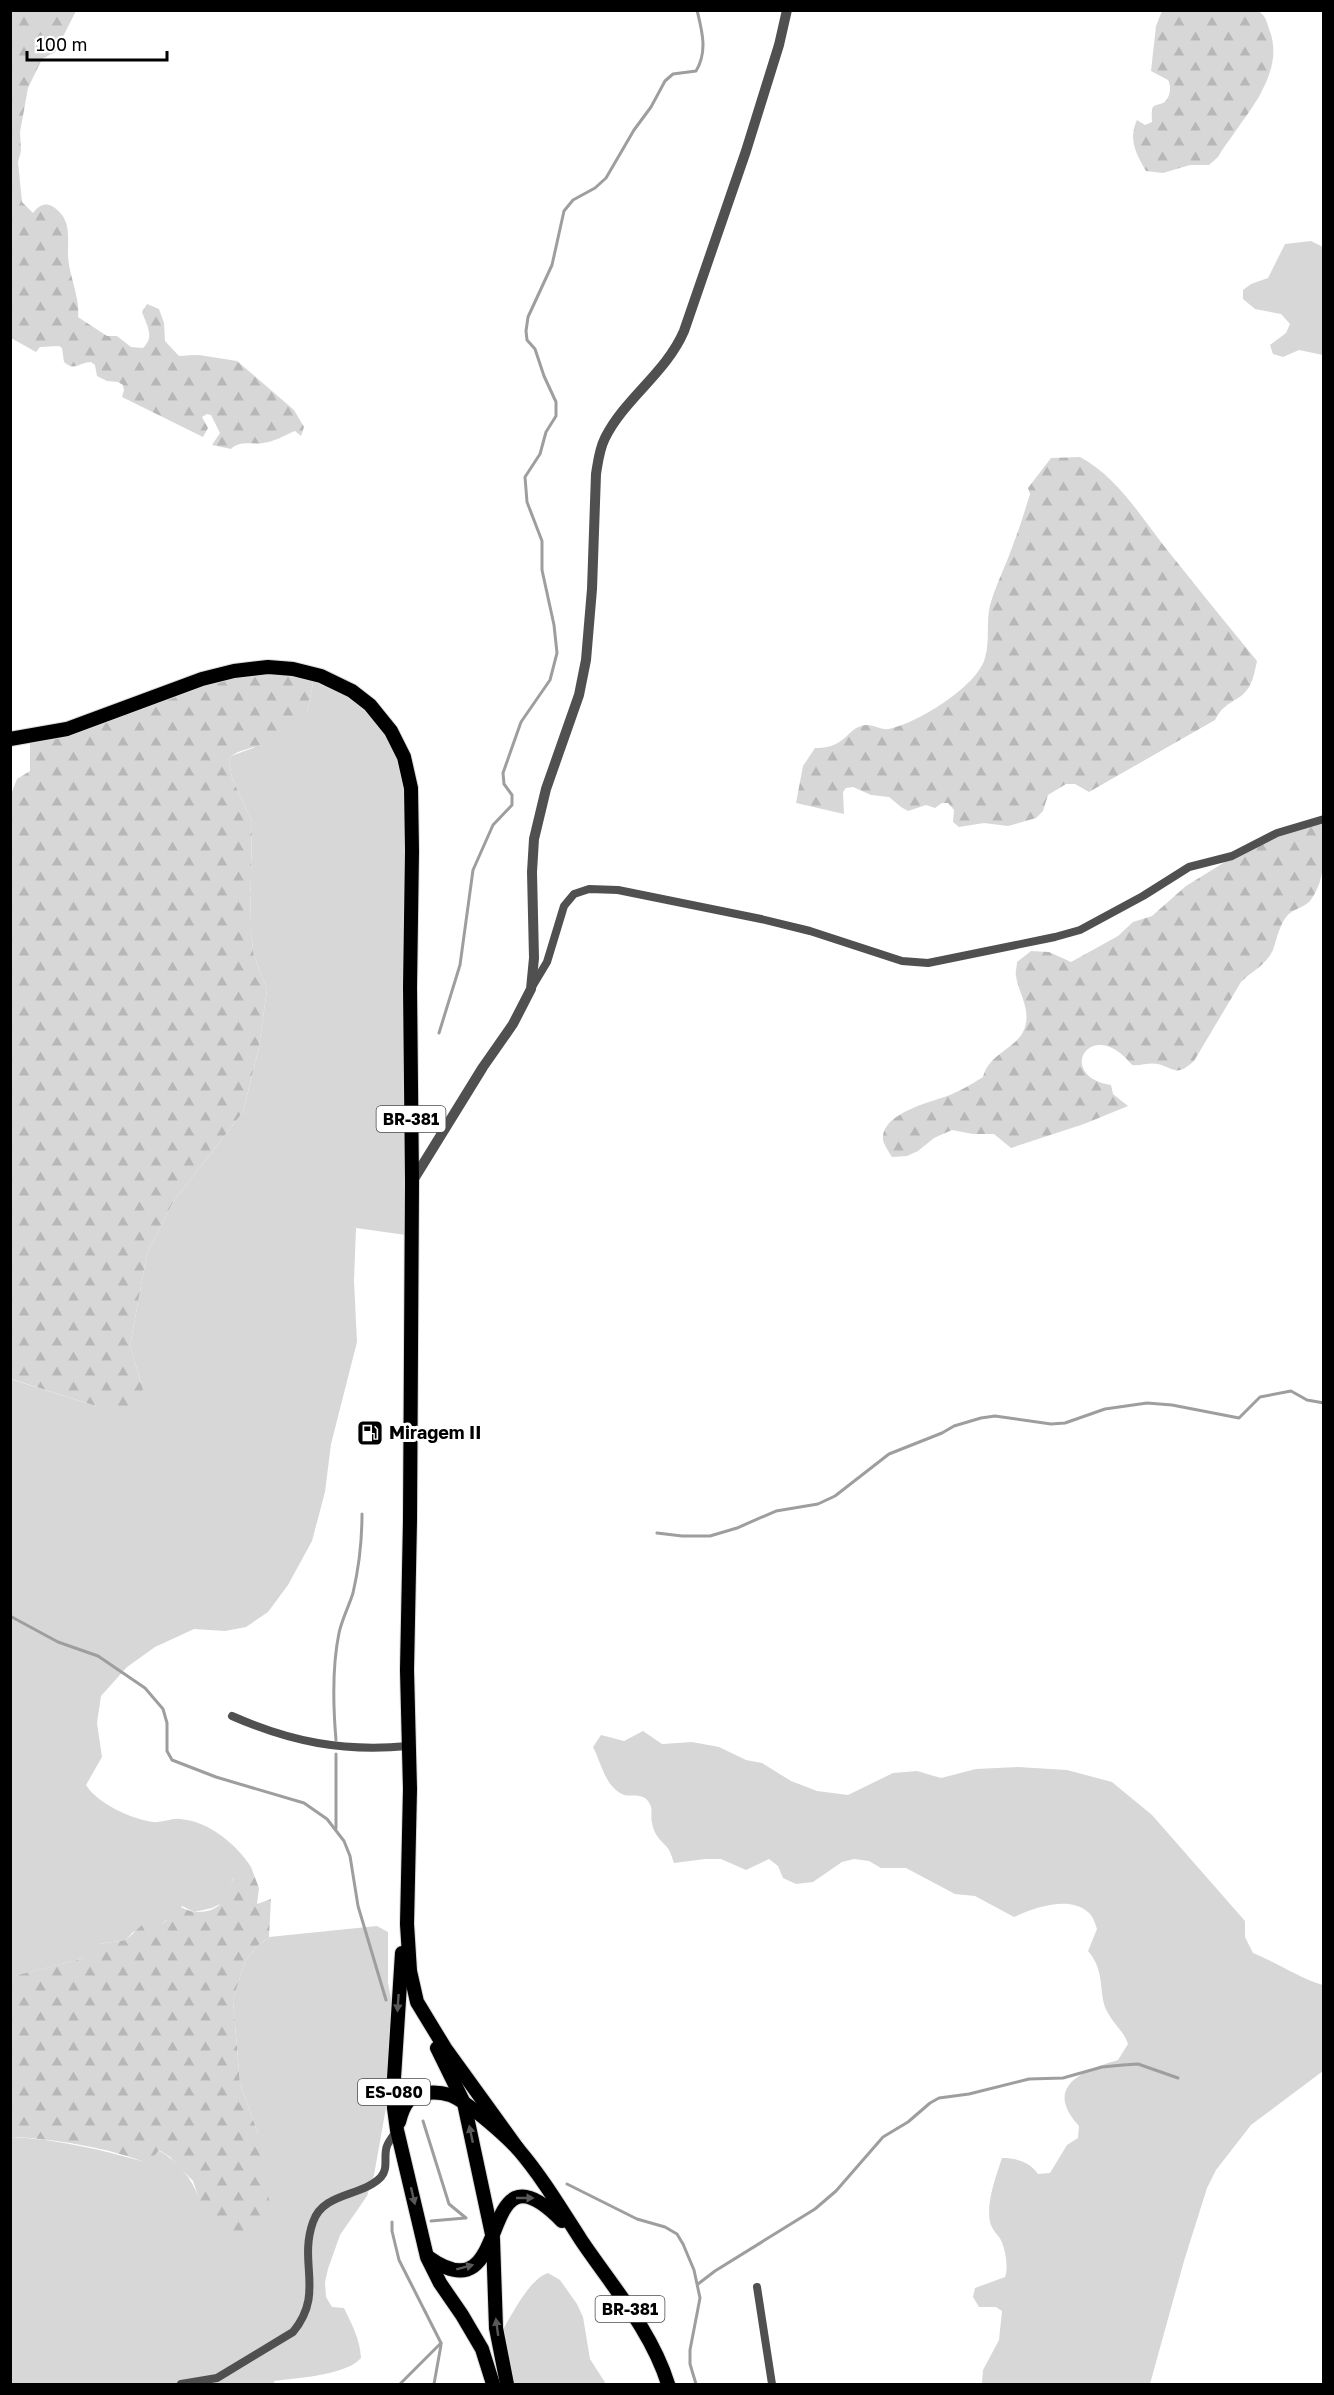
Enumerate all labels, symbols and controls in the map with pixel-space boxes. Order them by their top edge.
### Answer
scale bar [27,24,166,62]
text: 100 m [36,33,87,55]
road number: BR-381 [376,1106,446,1132]
fuel station icon: Miragem II [355,1418,385,1448]
place label: Miragem II [389,1421,481,1443]
one-way arrow [394,1993,403,2012]
road number: ES-080 [358,2079,430,2105]
one-way arrow [466,2125,475,2144]
one-way arrow [408,2186,418,2205]
one-way arrow [515,2193,534,2203]
one-way arrow [456,2261,474,2271]
road number: BR-381 [596,2296,664,2322]
one-way arrow [492,2317,501,2336]

